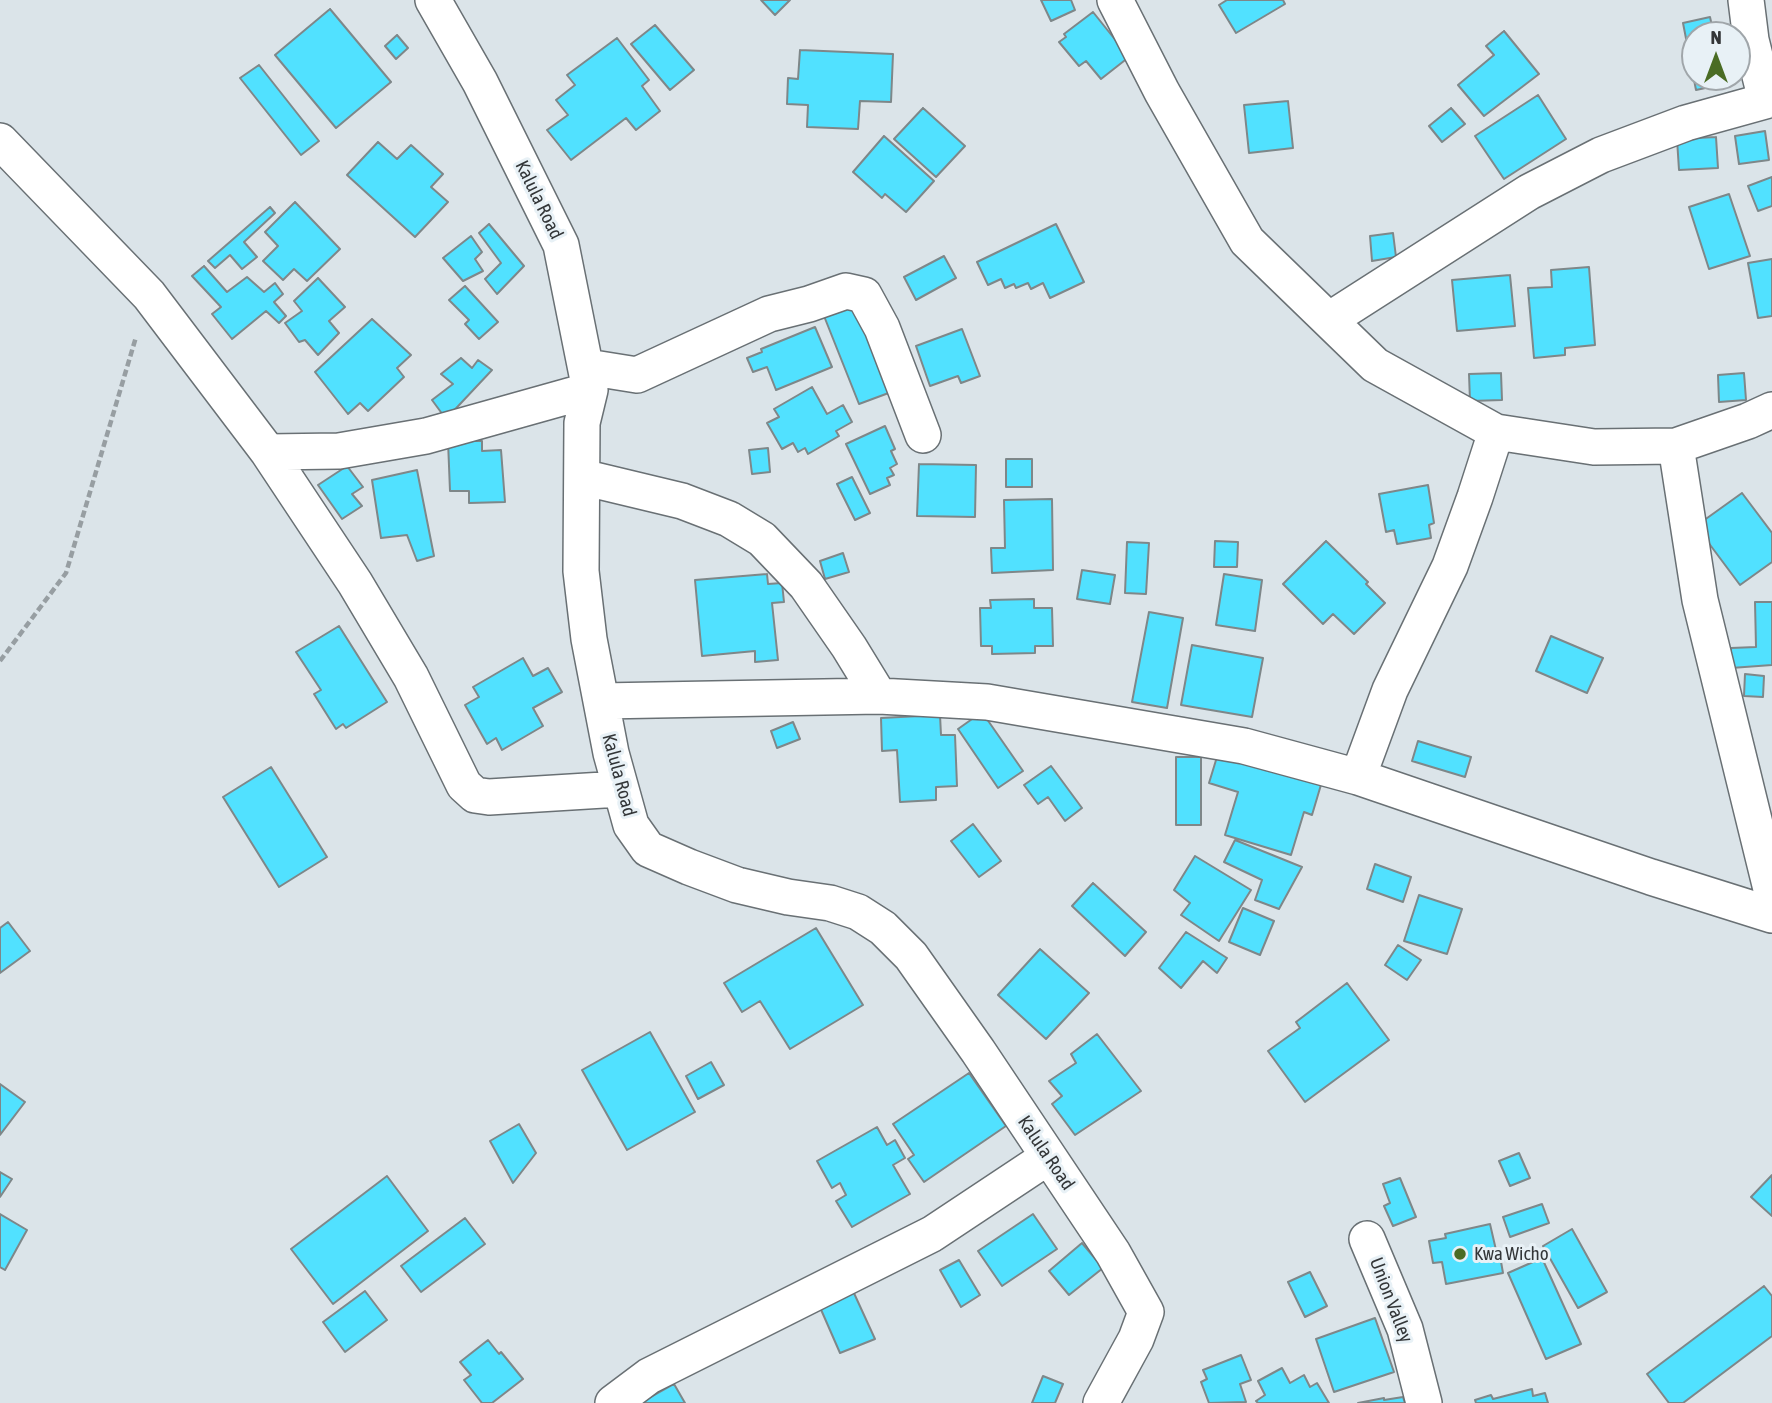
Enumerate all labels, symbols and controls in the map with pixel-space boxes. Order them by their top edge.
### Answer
north arrow [1681,21,1751,91]
text: N [1710,26,1722,48]
street label: Kalula Road [510,157,568,243]
street label: Kalula Road [597,731,641,819]
street label: Kalula Road [1013,1112,1079,1194]
place label: Kwa Wicho [1474,1243,1549,1265]
marker: Kwa Wicho [1452,1246,1468,1262]
street label: Union Valley [1364,1254,1418,1346]

